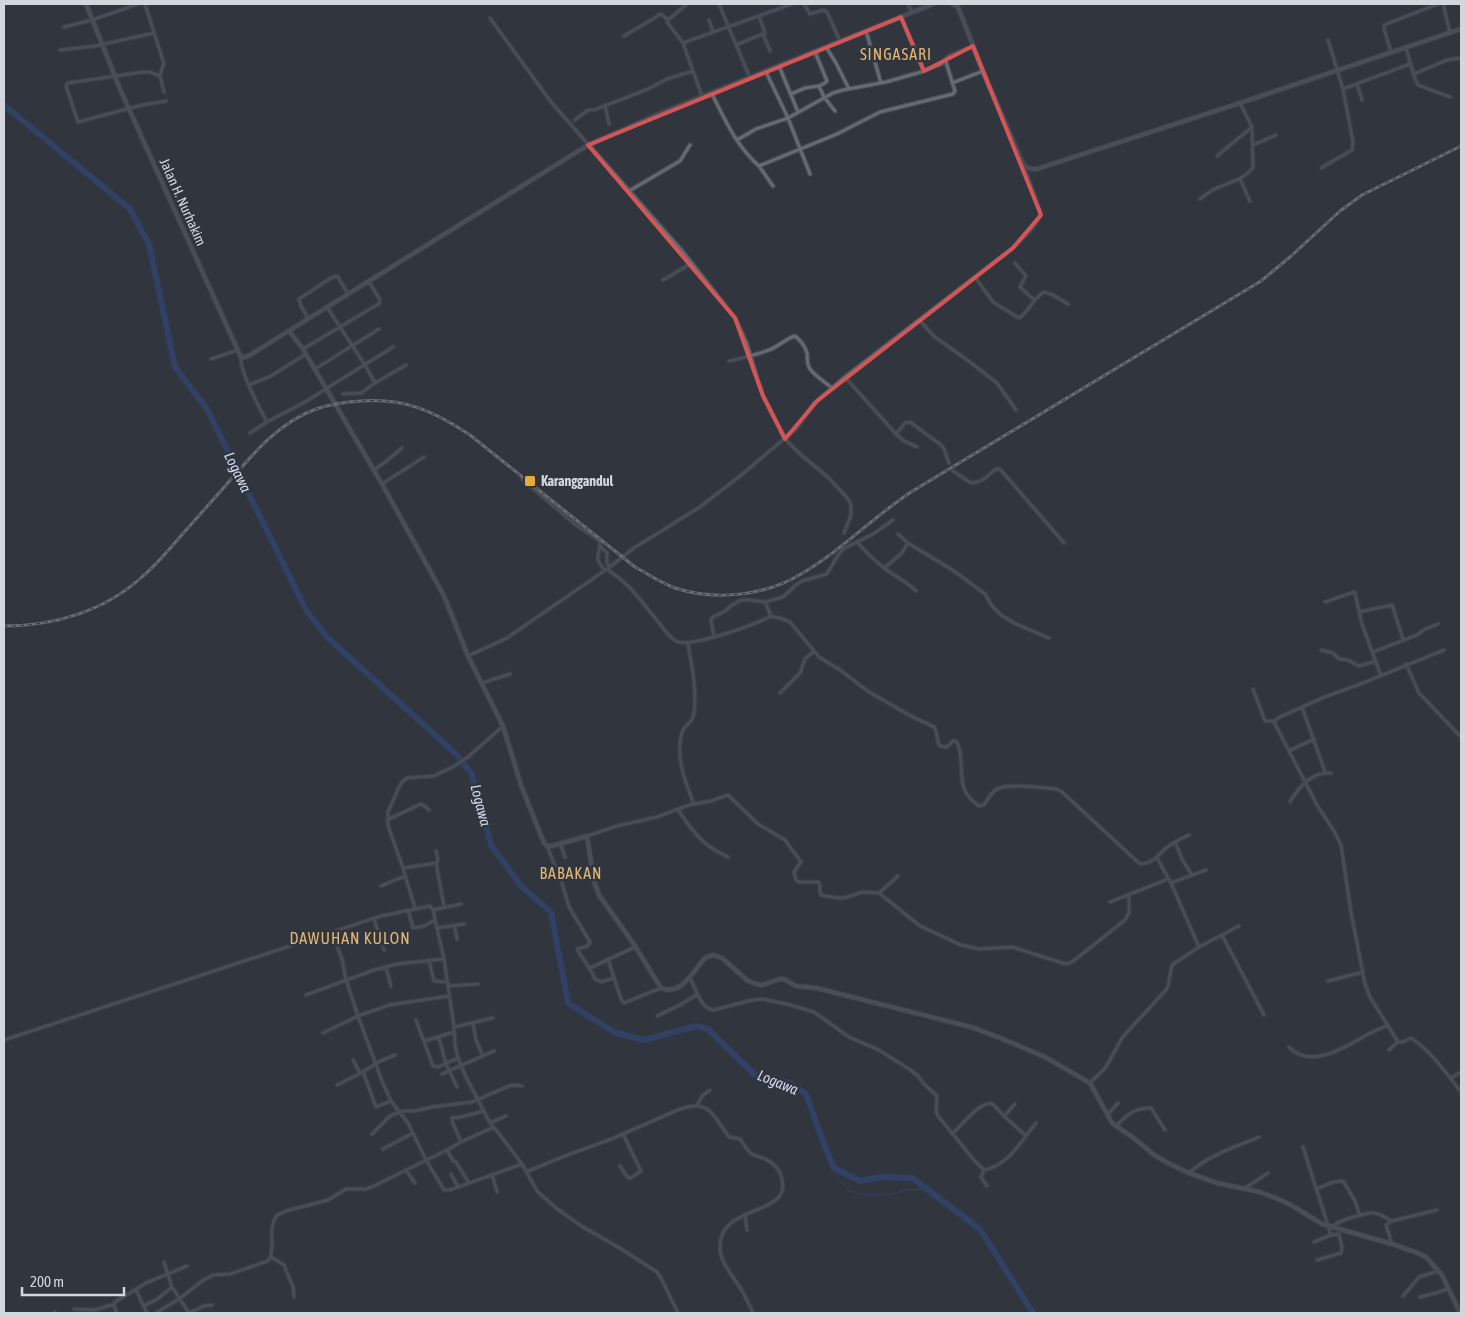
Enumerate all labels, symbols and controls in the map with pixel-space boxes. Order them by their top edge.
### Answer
district label: SINGASARI [860,45,932,63]
street label: Jalan H. Nurhakim [157,156,209,248]
water label: Logawa [221,449,255,495]
place label: Karanggandul [541,473,613,489]
marker: Karanggandul [523,474,537,488]
water label: Logawa [467,782,495,828]
district label: BABAKAN [540,864,602,882]
district label: DAWUHAN KULON [289,929,411,947]
water label: Logawa [755,1066,801,1098]
scale bar [22,1264,125,1296]
text: 200 m [30,1273,64,1290]

